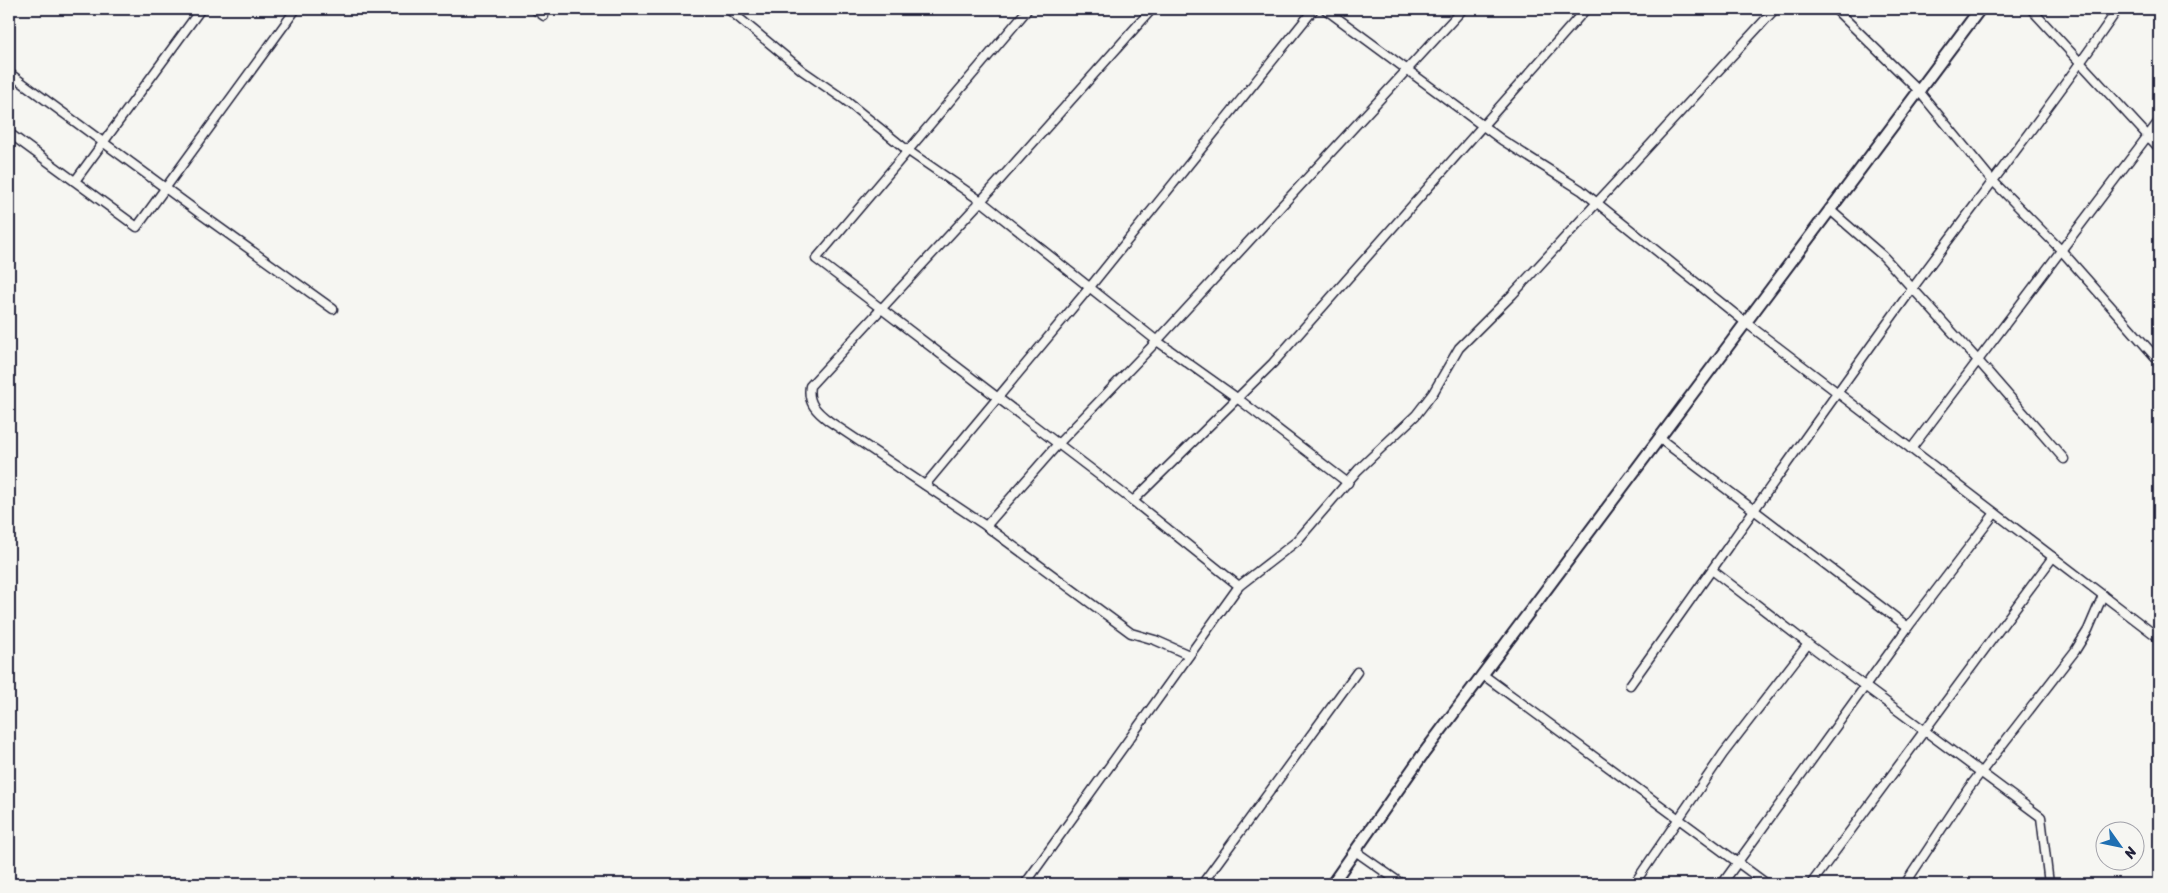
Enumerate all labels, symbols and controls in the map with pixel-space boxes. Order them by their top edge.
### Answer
north arrow [2096,820,2146,870]
text: N [2117,841,2144,864]

